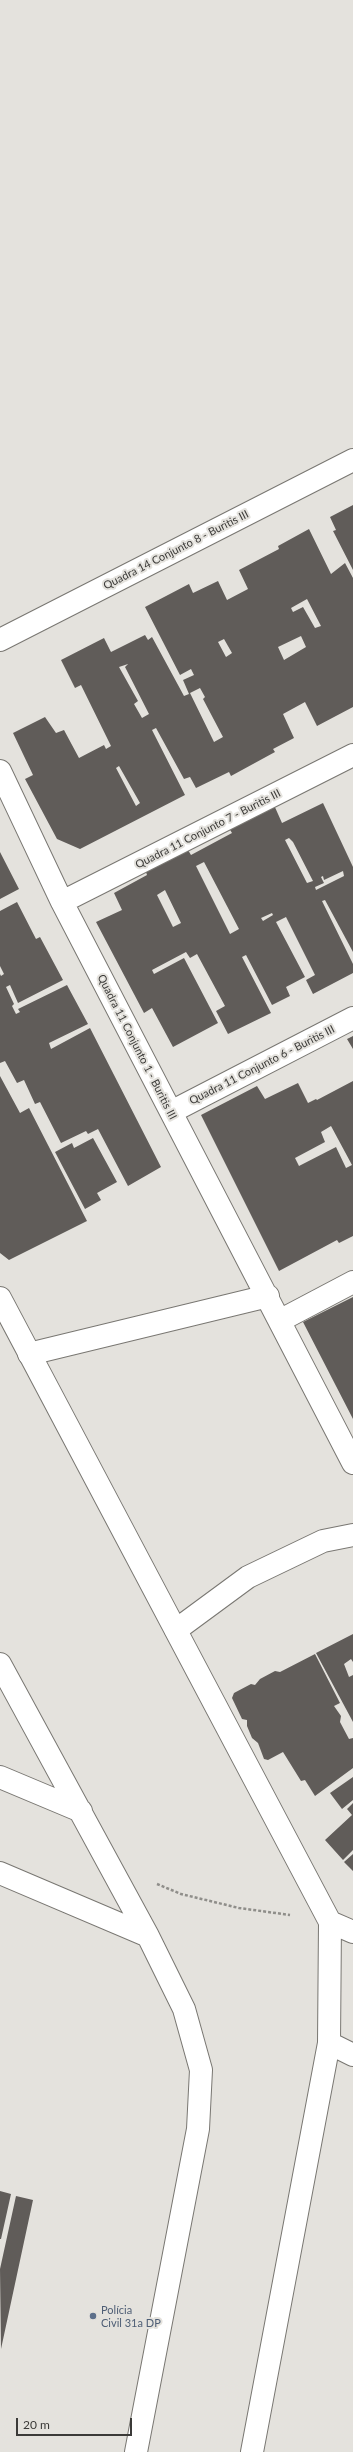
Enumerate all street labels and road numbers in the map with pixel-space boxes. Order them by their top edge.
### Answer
street label: Quadra 14 Conjunto 8 - Buritis III [101,508,251,592]
street label: Quadra 11 Conjunto 7 - Buritis III [133,787,283,871]
street label: Quadra 11 Conjunto 1 - Buritis III [95,972,179,1122]
street label: Quadra 11 Conjunto 6 - Buritis III [187,1023,337,1107]

